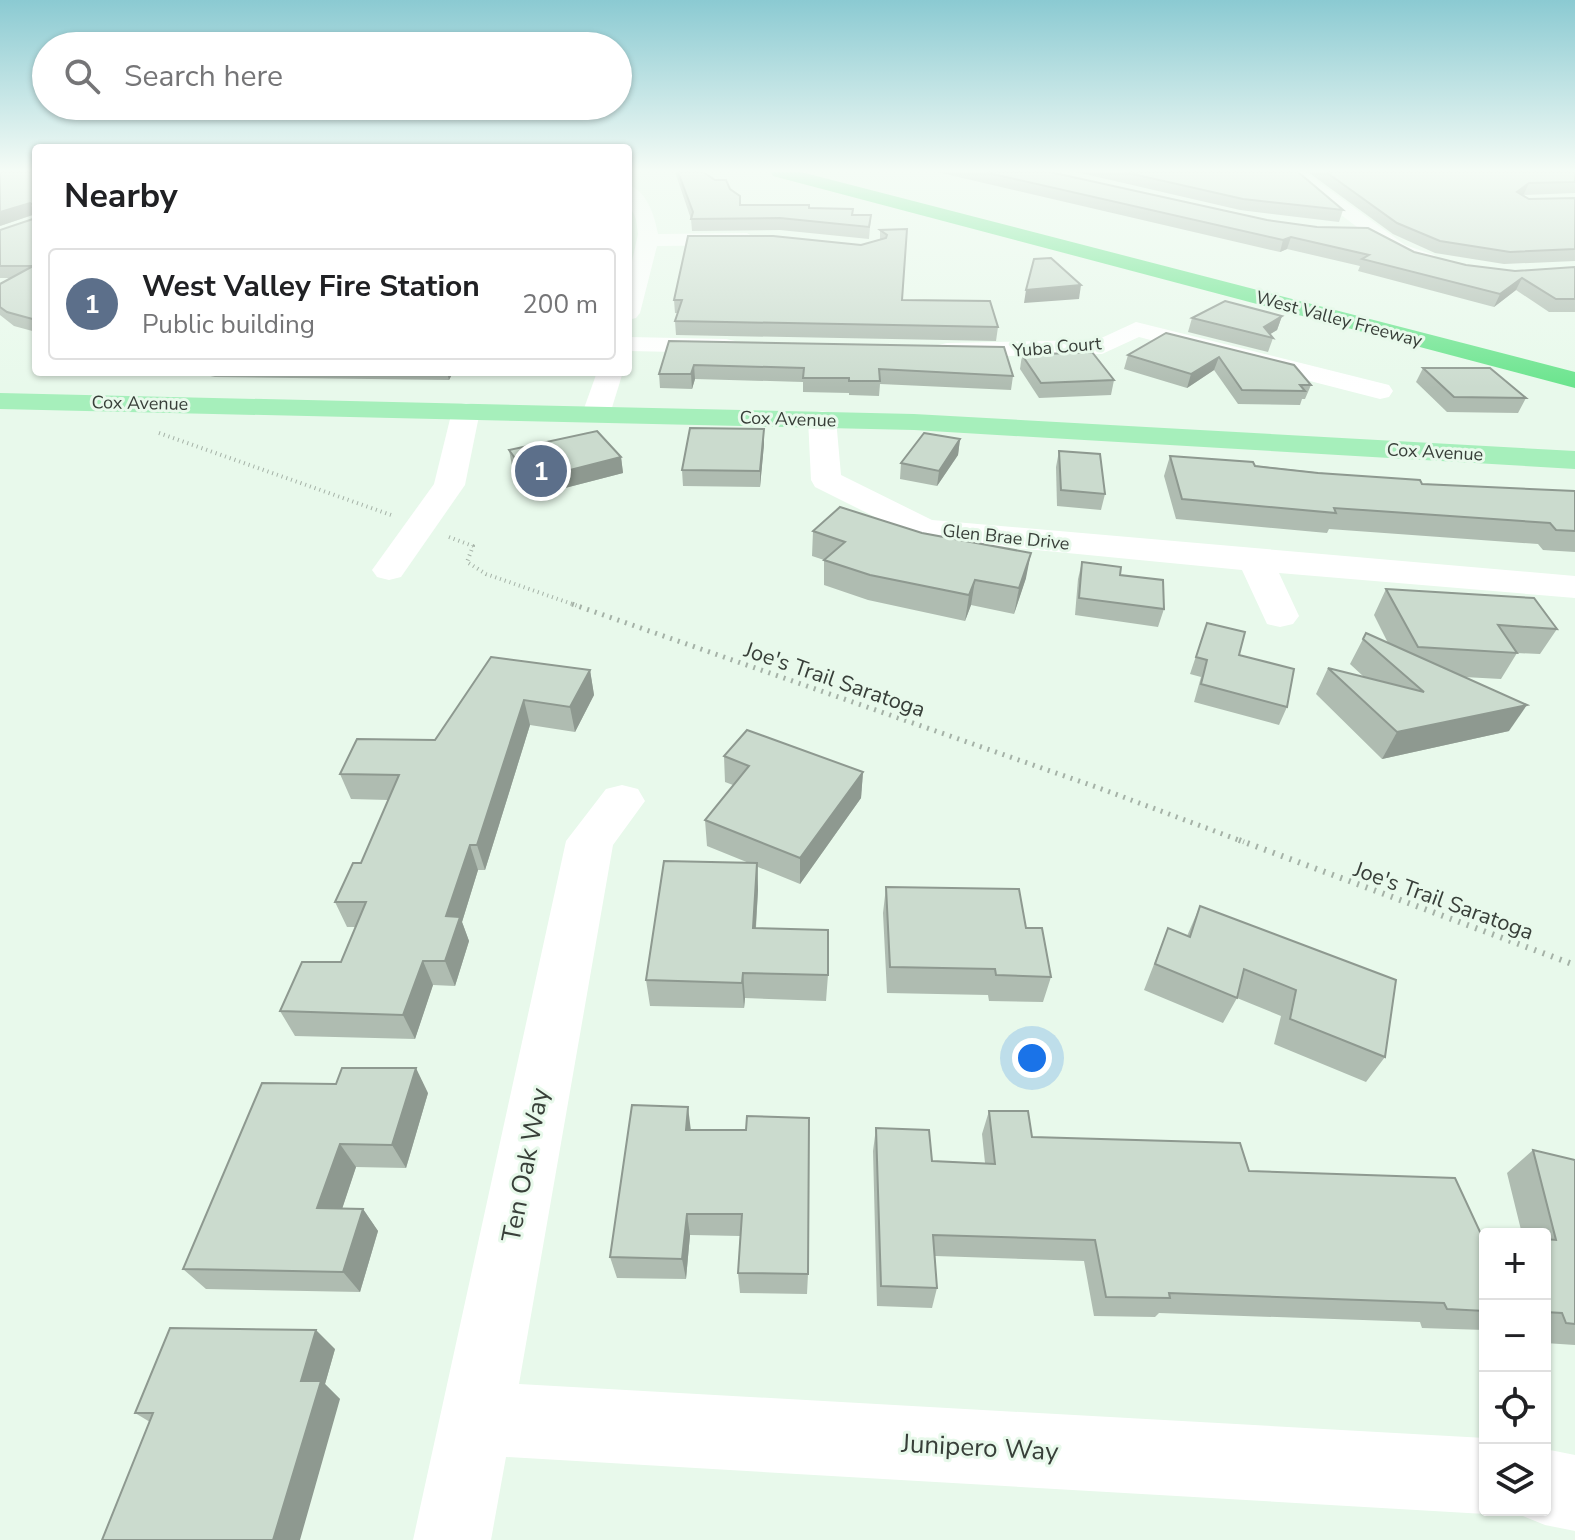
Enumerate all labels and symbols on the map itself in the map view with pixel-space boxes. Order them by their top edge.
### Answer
street label: West Valley Freeway [1253,285,1426,353]
street label: Yuba Court [1011,331,1103,363]
street label: Cox Avenue [91,390,189,416]
street label: Cox Avenue [739,405,837,433]
street label: Cox Avenue [1386,437,1484,467]
pin: 1 [515,441,567,501]
street label: Glen Brae Drive [941,518,1071,556]
street label: Joe's Trail Saratoga [739,635,929,725]
street label: Joe's Trail Saratoga [1349,854,1538,947]
your location [1012,1038,1052,1078]
street label: Ten Oak Way [493,1084,558,1245]
street label: Junipero Way [900,1426,1060,1469]

